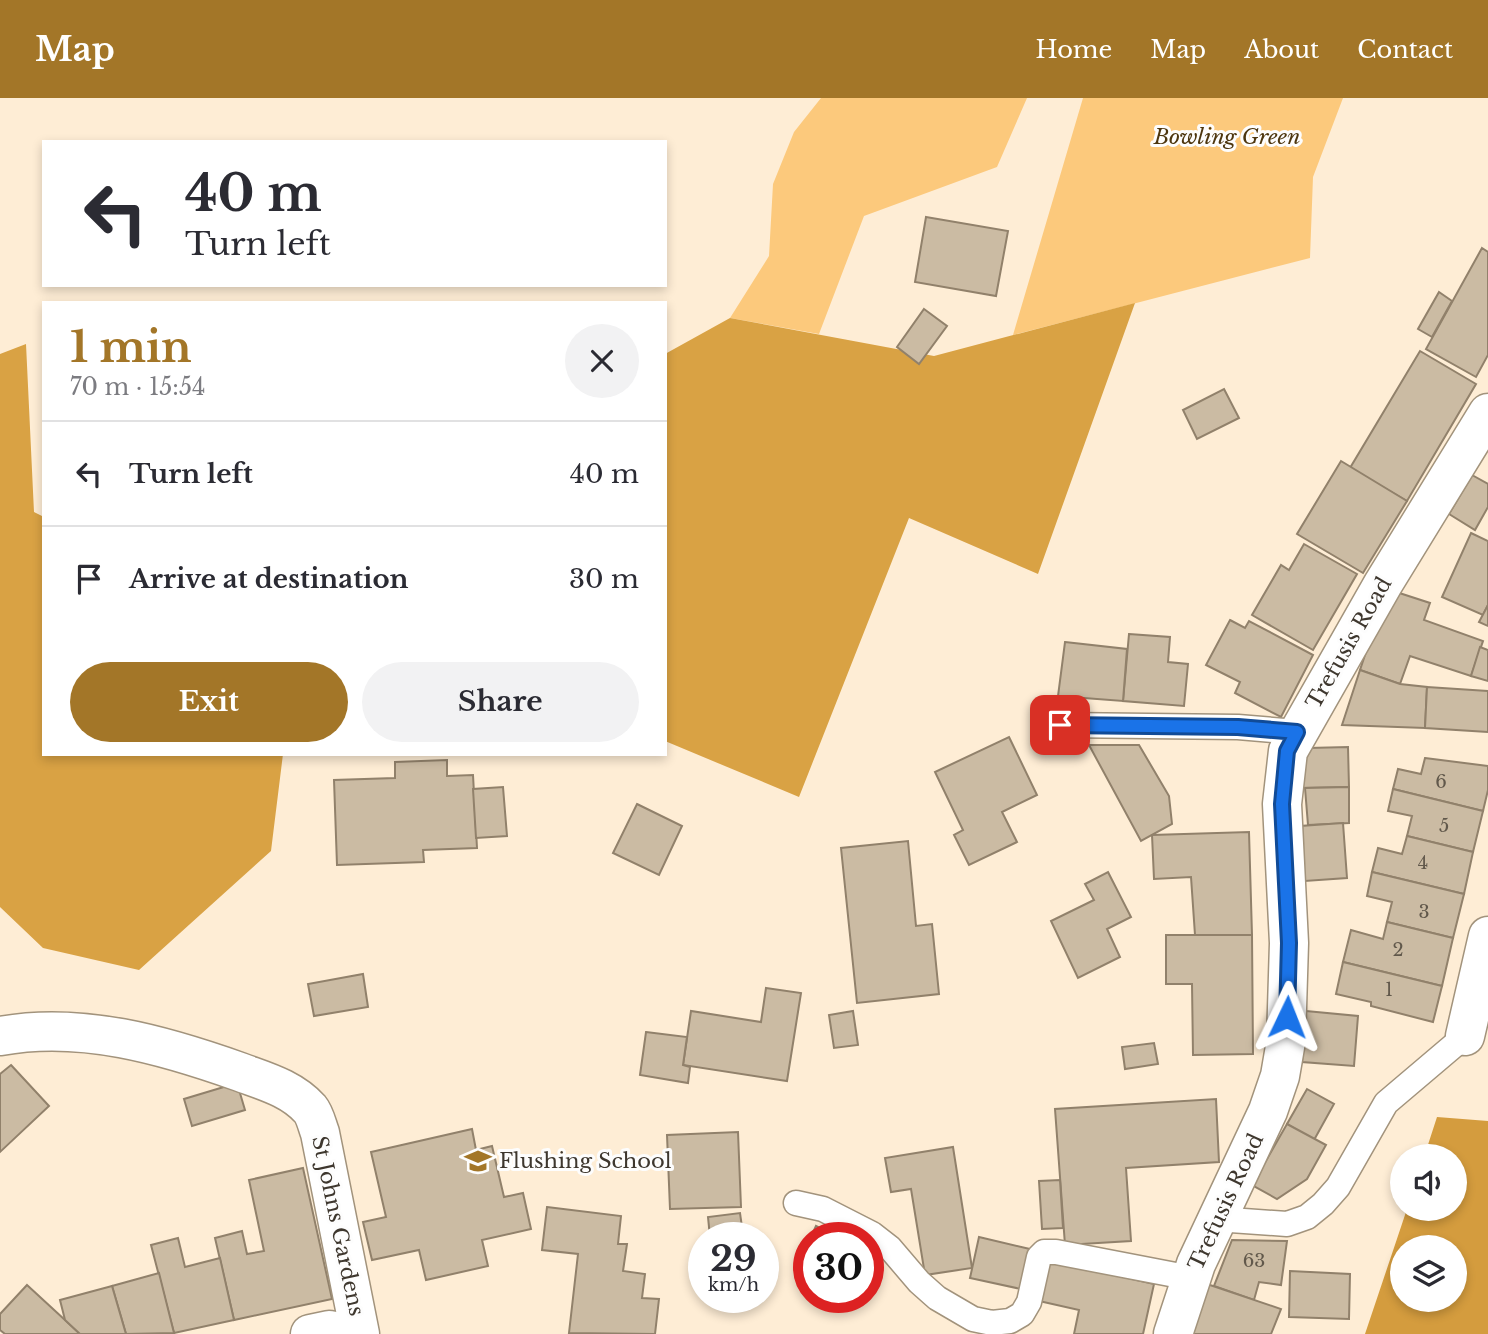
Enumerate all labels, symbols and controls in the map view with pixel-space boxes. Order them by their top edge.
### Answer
text: Map [35,29,115,70]
text: Home [1036,35,1112,64]
text: Map [1150,35,1206,64]
text: About [1244,35,1319,64]
text: Contact [1357,35,1453,64]
park label: Bowling Green [1153,124,1300,150]
text: 40 m [185,163,322,224]
icon: left [70,168,161,259]
text: Turn left [185,224,331,264]
text: 1 min [70,321,192,373]
button: close [565,324,639,398]
text: 70 m · 15:54 [70,373,205,401]
icon: left [70,455,108,493]
text: Turn left [129,458,253,490]
text: 40 m [570,458,639,490]
icon: arrive [70,560,108,598]
text: Arrive at destination [129,563,409,595]
text: 30 m [569,563,639,595]
street label: Trefusis Road [1301,572,1397,714]
button: Exit [70,662,348,742]
button: Share [362,662,639,742]
pin [1030,695,1090,755]
icon: arrive [1041,706,1079,744]
house number: 6 [1435,771,1447,793]
house number: 5 [1439,815,1449,837]
house number: 4 [1418,852,1428,874]
house number: 3 [1418,901,1430,923]
house number: 2 [1392,939,1404,961]
house number: 1 [1385,979,1393,1001]
position arrow [1250,980,1324,1054]
street label: Trefusis Road [1183,1129,1269,1275]
street label: St Johns Gardens [306,1134,370,1318]
map controls [1390,1144,1467,1312]
button: sound [1390,1144,1467,1221]
school or university icon: Flushing School [463,1146,493,1176]
place label: Flushing School [499,1148,672,1174]
speed limit sign: 30 [793,1222,884,1313]
button: layers [1390,1235,1467,1312]
text: 29 [710,1237,757,1280]
house number: 63 [1243,1250,1265,1272]
text: km/h [708,1274,759,1296]

